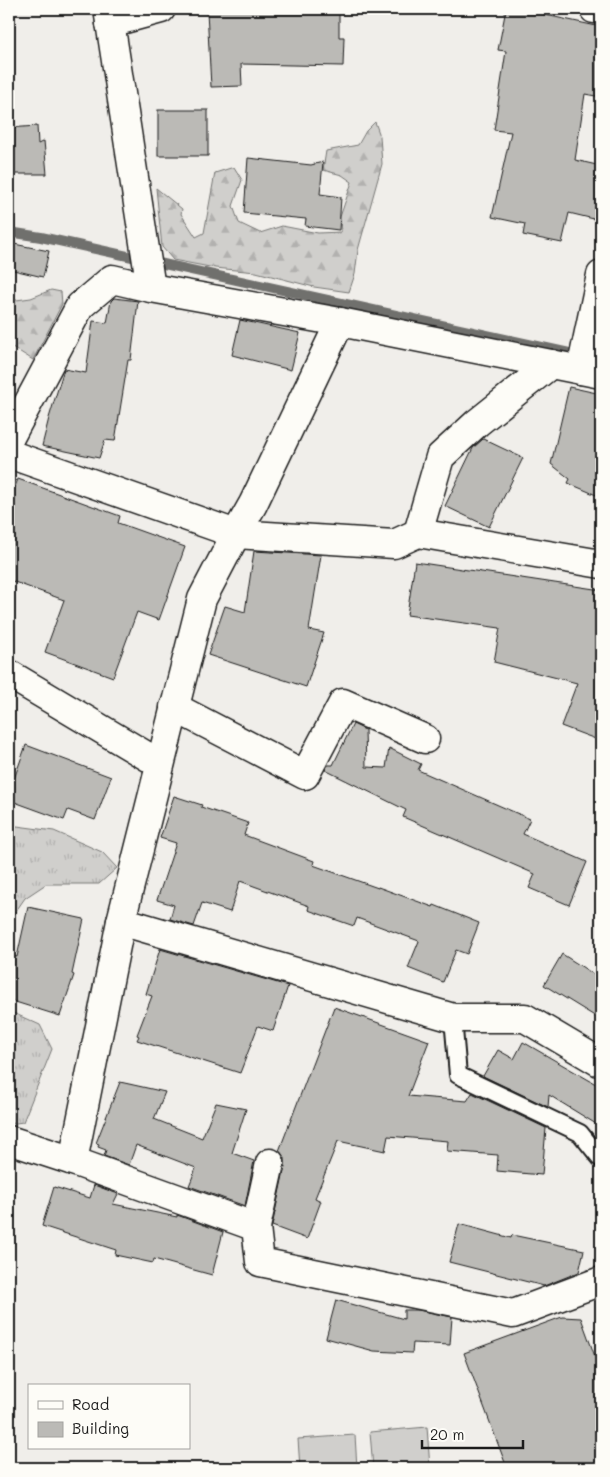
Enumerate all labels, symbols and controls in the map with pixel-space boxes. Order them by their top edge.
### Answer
legend [28,1384,190,1450]
text: Road [72,1394,109,1414]
scale bar [422,1417,524,1449]
text: Building [72,1418,129,1438]
text: 20 m [430,1424,464,1444]

